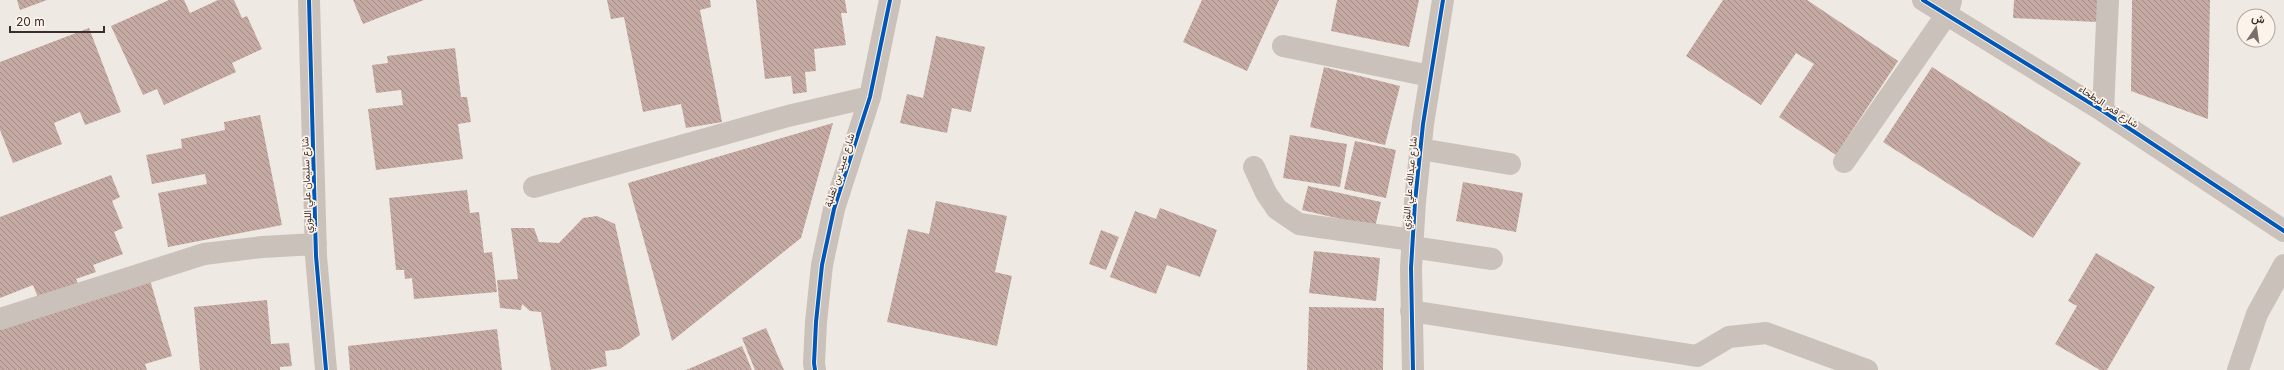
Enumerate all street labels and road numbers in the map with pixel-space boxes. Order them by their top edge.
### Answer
street label: شارع قمر البطحاء [2076,82,2141,131]
street label: شارع عبيد بن ثعلبة [821,131,858,209]
street label: شارع سليمان علي اللوزي [298,136,317,233]
street label: شارع عبدالله علي اللوزي [1399,136,1422,230]

